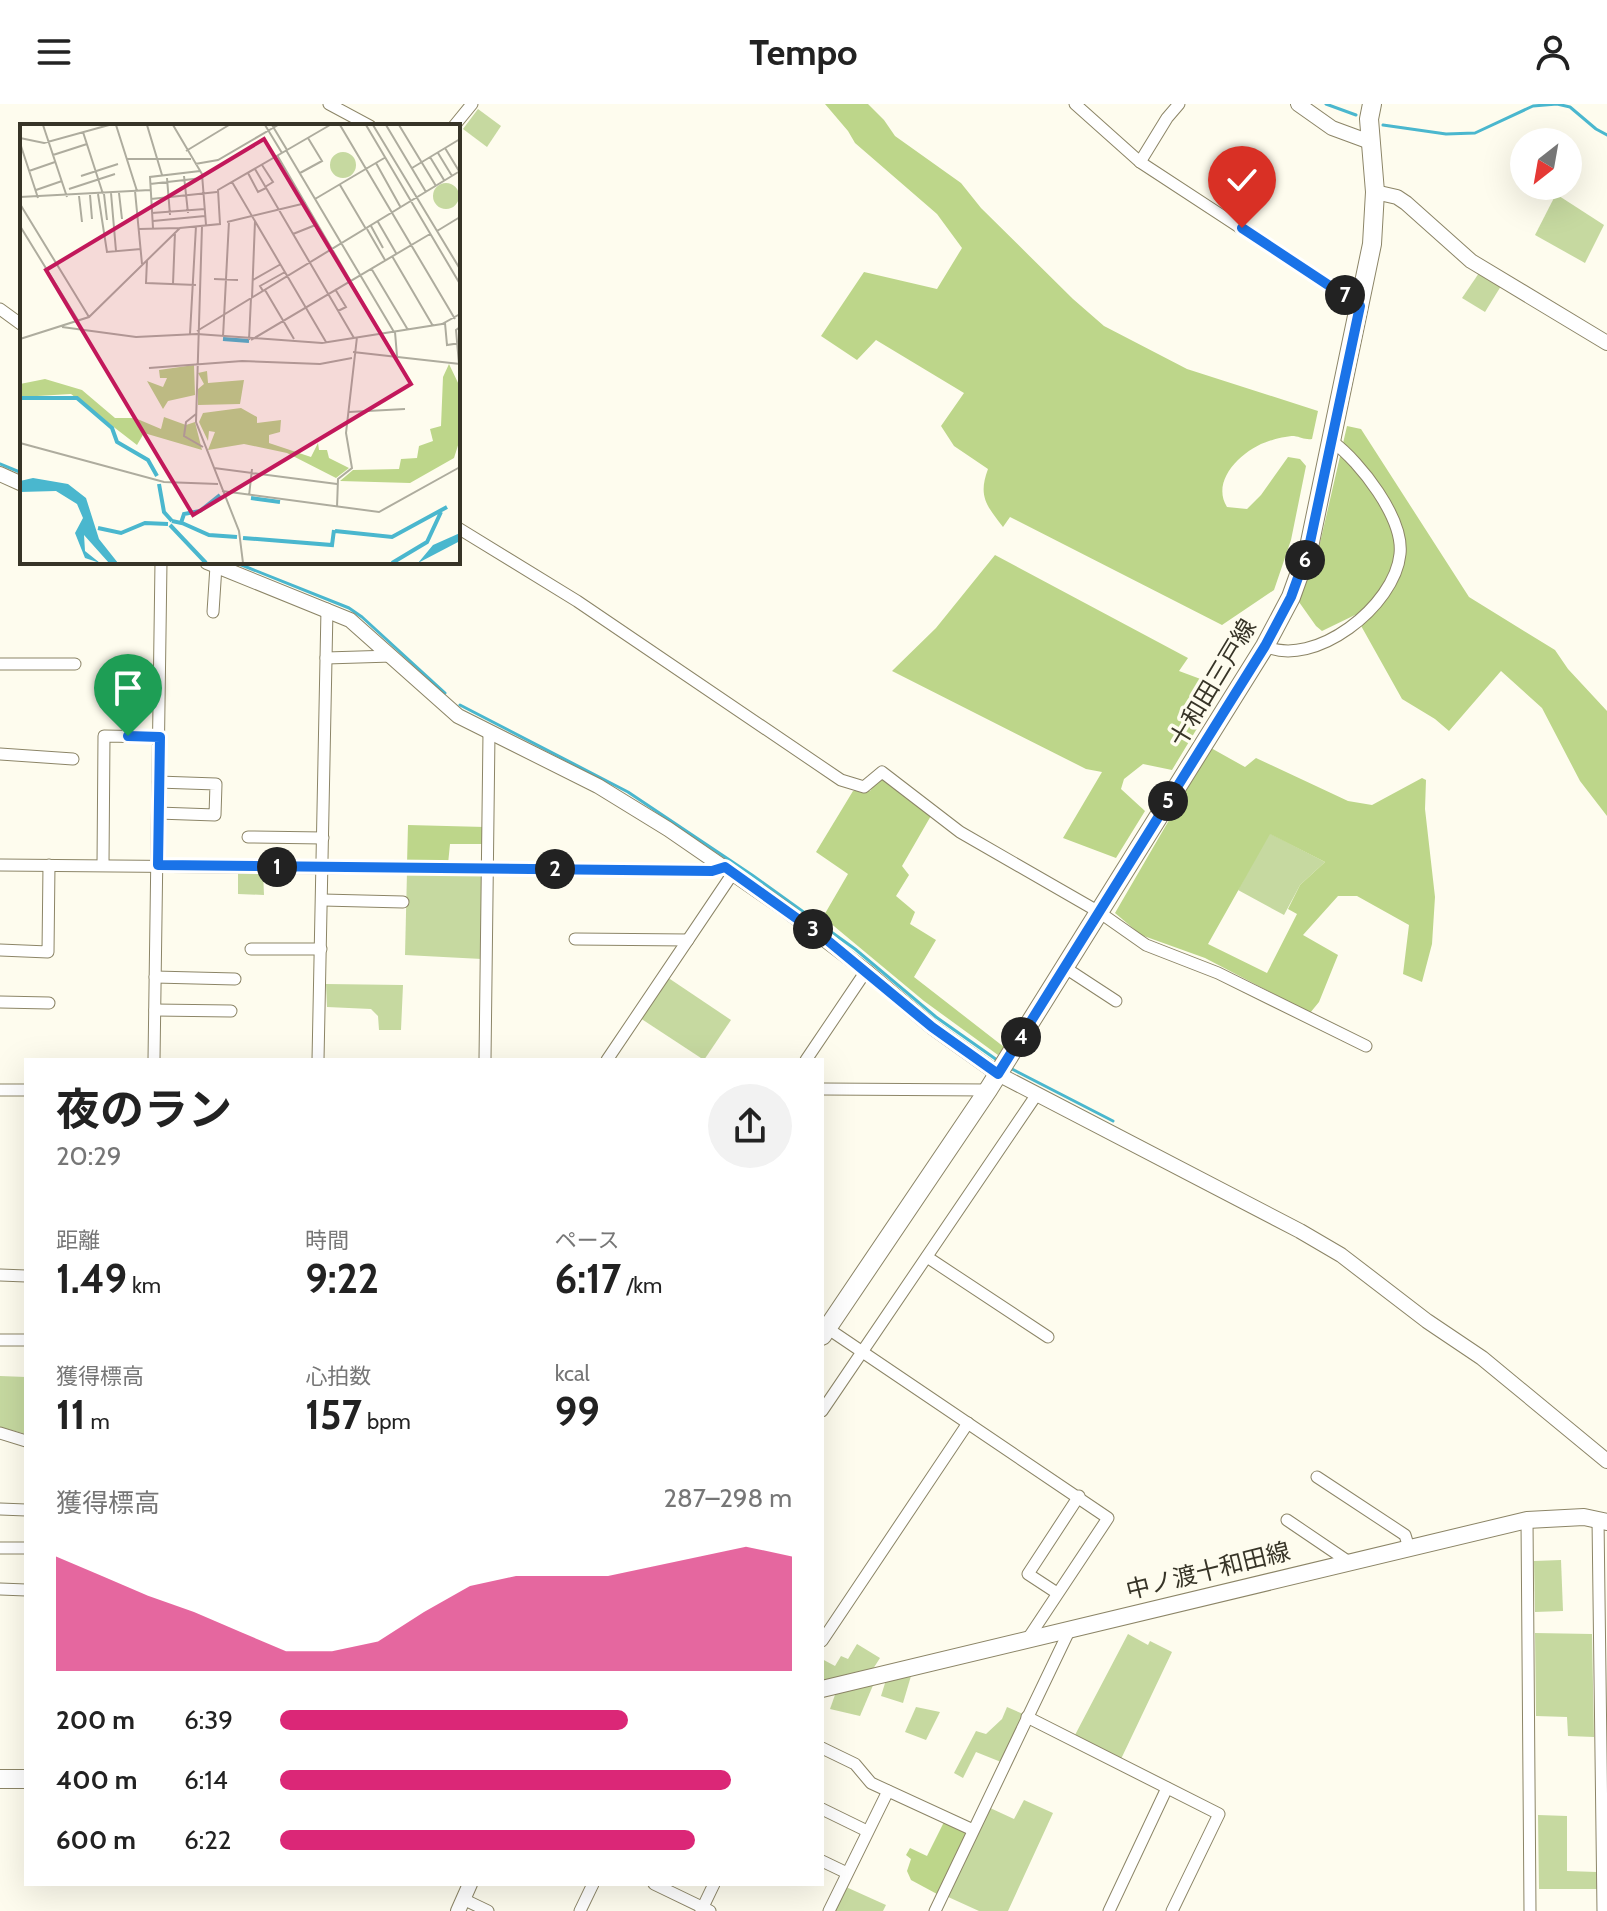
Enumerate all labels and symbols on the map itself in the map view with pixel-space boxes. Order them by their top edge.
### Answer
inset map [20,124,460,564]
north arrow [1510,128,1582,200]
pin [1208,146,1276,228]
pin: 7 [1325,275,1365,315]
pin: 6 [1285,540,1325,580]
street label: 十和田三戸線 [1163,614,1262,752]
pin [94,654,162,736]
pin: 5 [1148,781,1188,821]
pin: 1 [257,847,297,887]
pin: 2 [535,849,575,889]
pin: 3 [793,909,833,949]
pin: 4 [1001,1017,1041,1057]
street label: 中ノ渡十和田線 [1123,1536,1293,1605]

